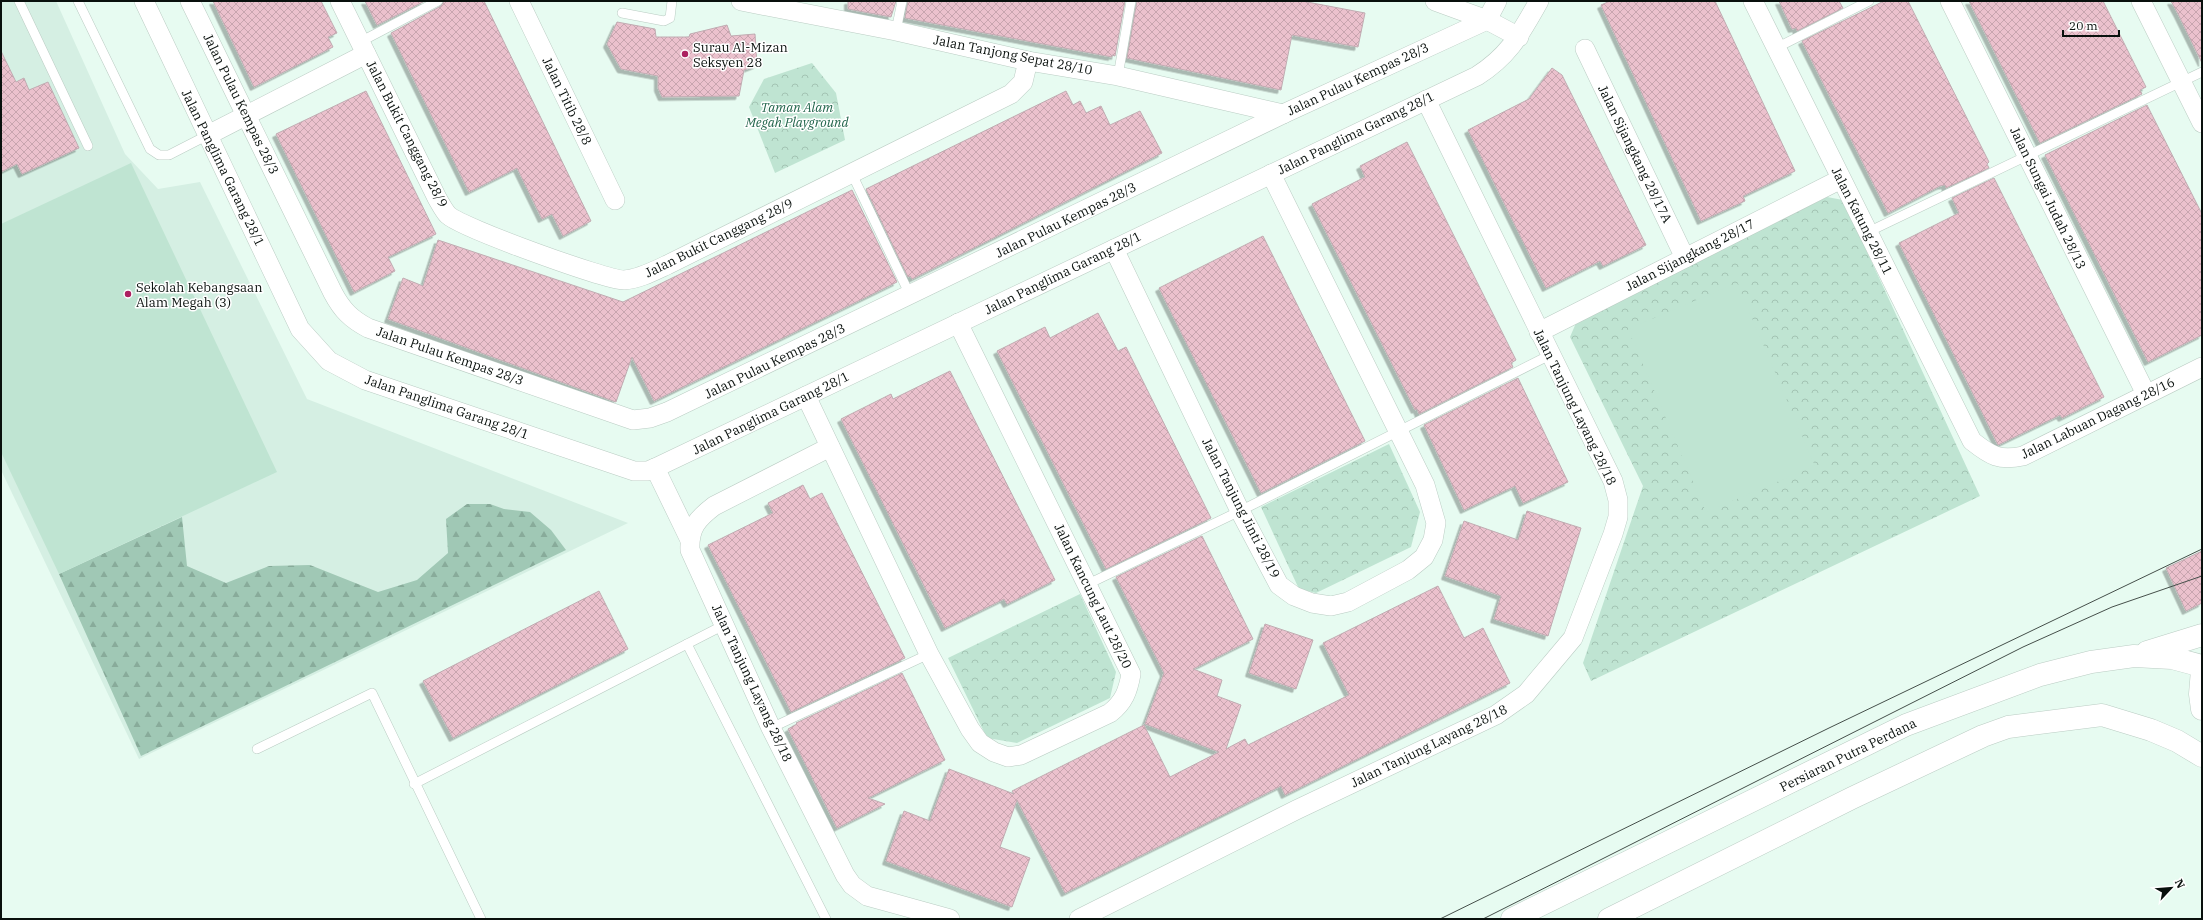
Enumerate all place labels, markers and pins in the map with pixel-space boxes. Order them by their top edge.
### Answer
place label: Surau Al-Mizan Seksyen 28 [693,39,788,71]
marker: Surau Al-Mizan Seksyen 28 [680,49,690,59]
place label: Sekolah Kebangsaan Alam Megah (3) [136,279,263,311]
marker: Sekolah Kebangsaan Alam Megah (3) [123,289,133,299]

